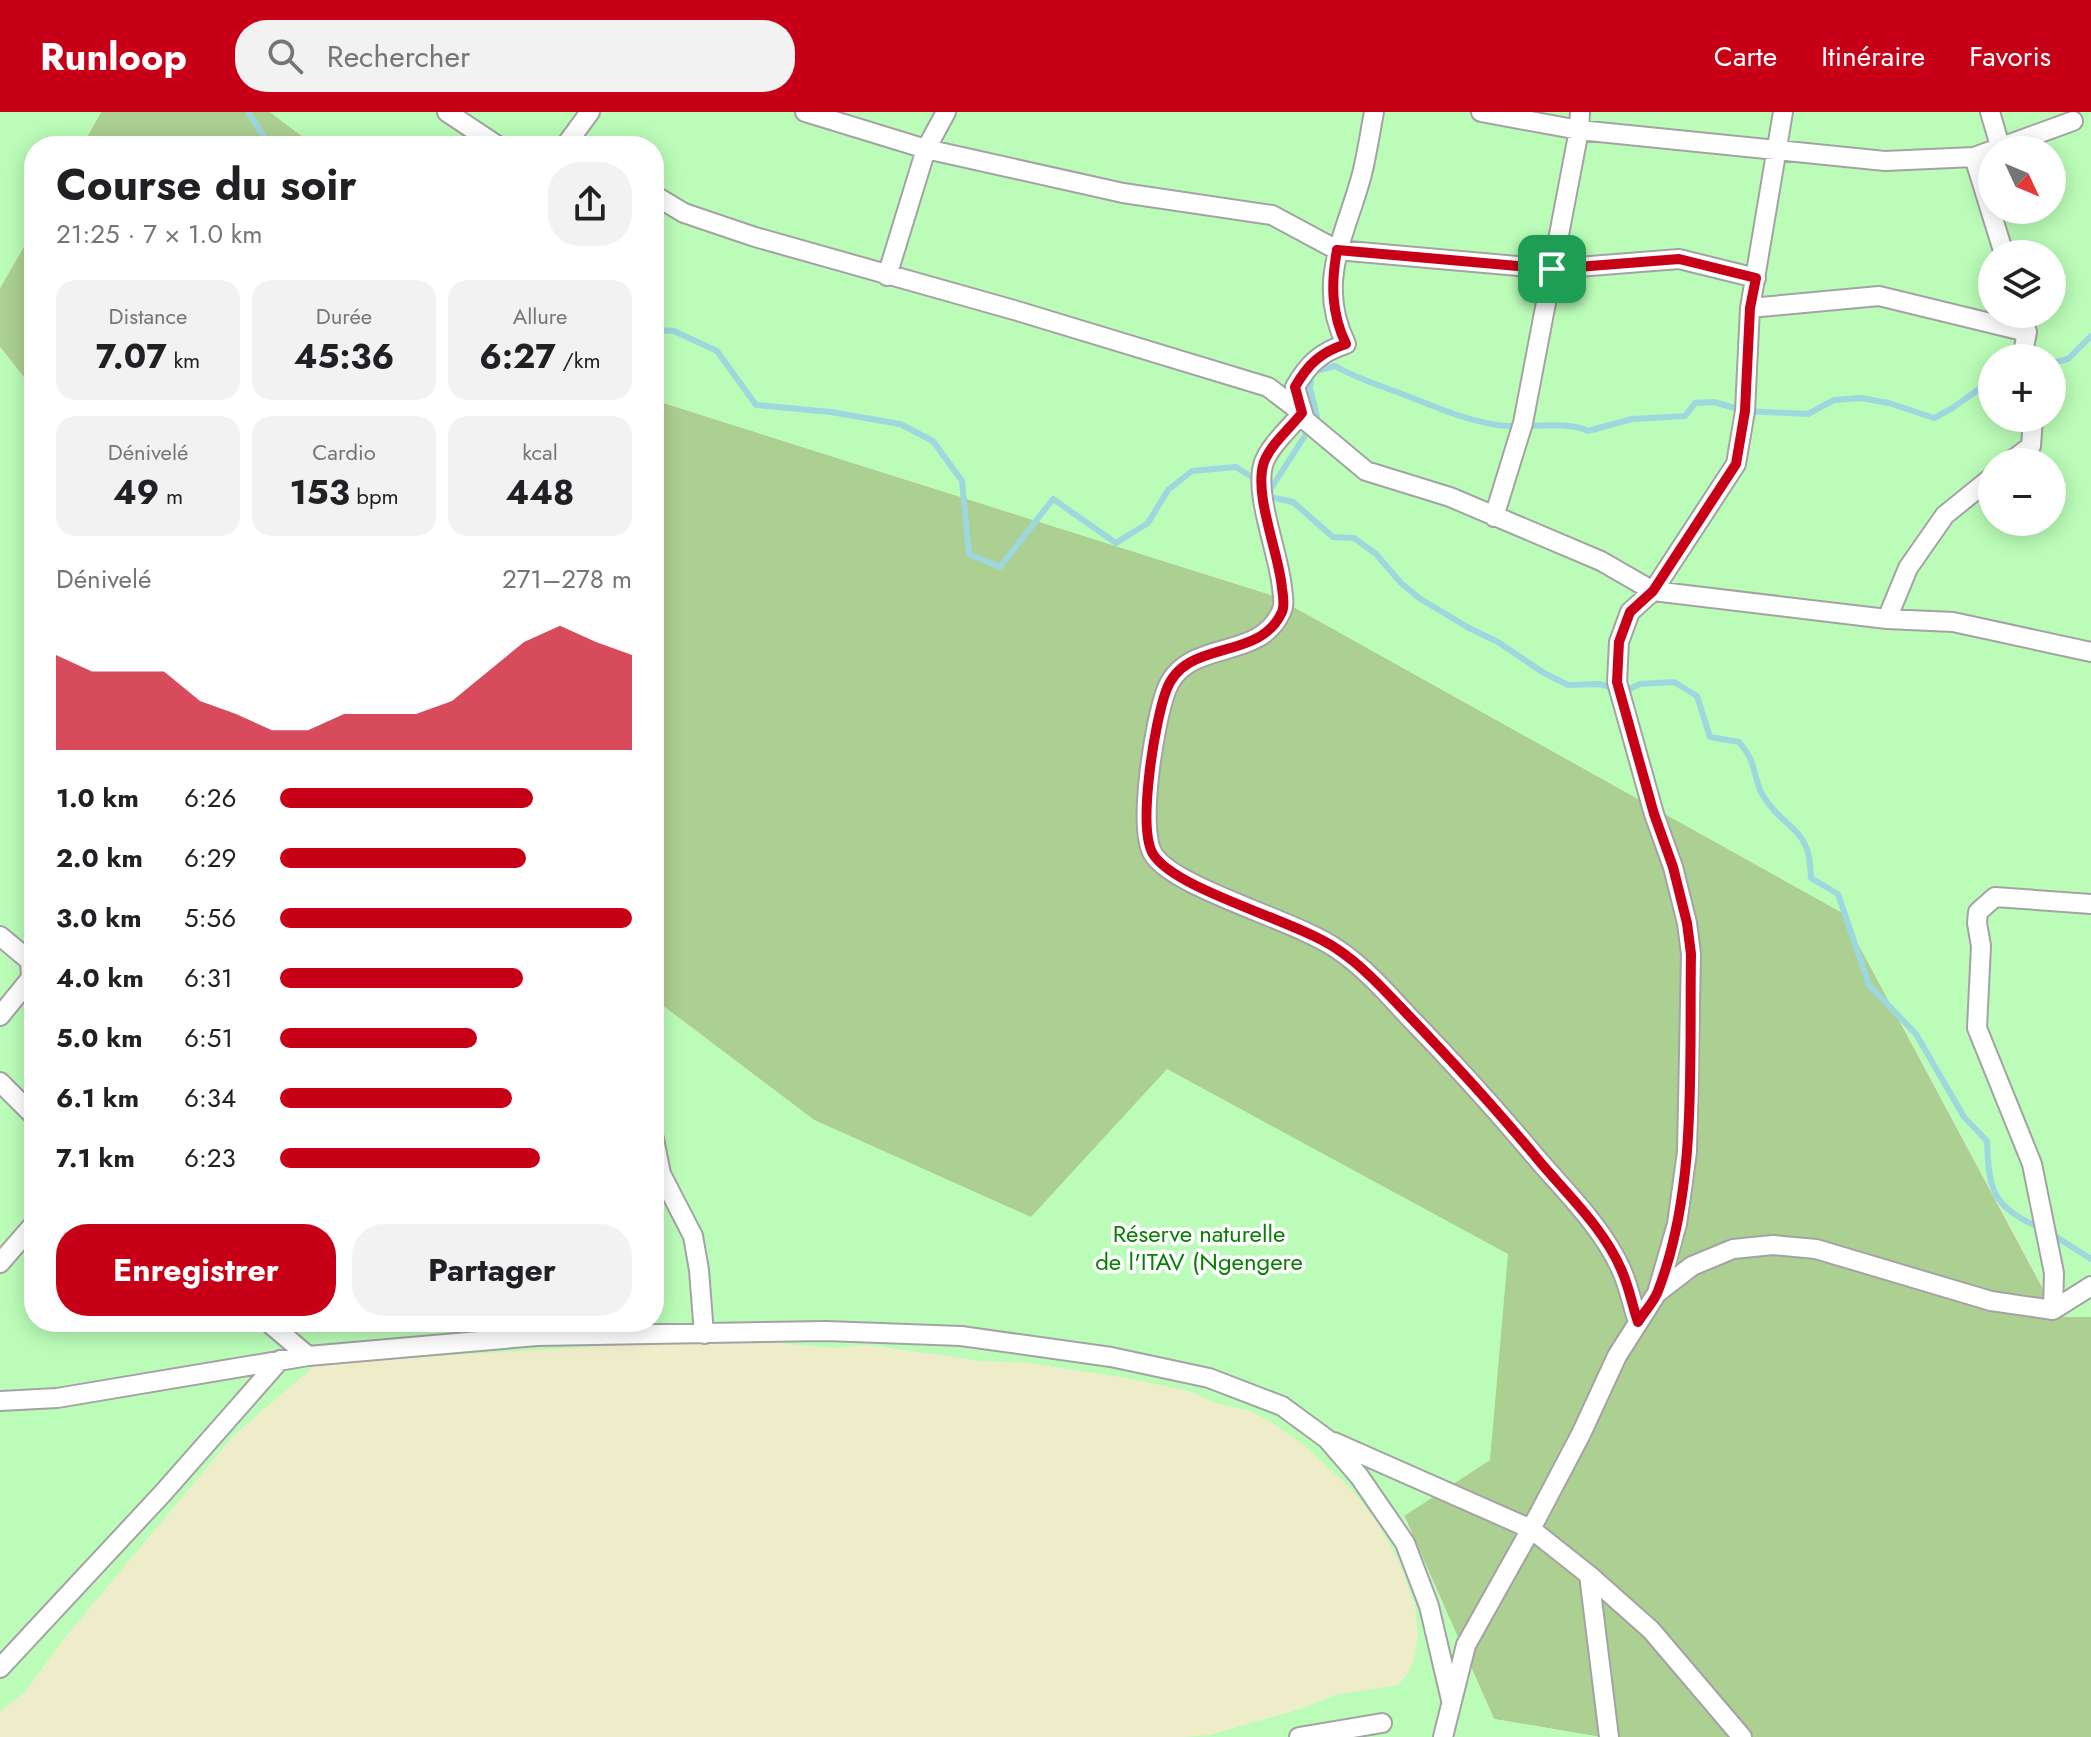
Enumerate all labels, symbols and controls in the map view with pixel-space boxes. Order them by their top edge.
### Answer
search box [235,20,795,92]
text: Runloop [40,29,187,84]
icon: search [263,34,307,78]
text: Rechercher [327,35,470,78]
text: Carte [1714,36,1777,77]
text: Itinéraire [1821,36,1925,77]
text: Favoris [1969,36,2051,77]
north arrow [1978,136,2066,224]
map controls [1978,136,2066,536]
text: Course du soir [56,153,357,217]
button: share [548,162,632,246]
text: 21:25 · 7 × 1.0 km [56,215,263,253]
pin [1518,235,1586,303]
button: layers [1978,240,2066,328]
icon: arrive [1530,247,1574,291]
text: Distance [109,300,187,332]
text: Durée [316,300,372,332]
text: Allure [513,300,567,332]
text: 7.07 [96,332,167,381]
text: 45:36 [294,332,394,381]
text: 6:27 [479,332,556,381]
text: km [167,344,200,376]
text: /km [556,344,601,376]
button: + [1978,344,2066,432]
text: Dénivelé [108,436,188,468]
text: Cardio [312,436,376,468]
text: kcal [522,436,558,468]
button: − [1978,448,2066,536]
text: 49 [113,468,159,517]
text: 153 [289,468,350,517]
text: 448 [506,468,574,517]
text: m [159,480,183,512]
text: bpm [350,480,399,512]
text: Dénivelé [56,560,151,598]
text: 271–278 m [502,560,632,598]
text: 1.0 km [56,779,139,817]
text: 6:26 [184,779,237,817]
text: 2.0 km [56,839,143,877]
text: 6:29 [184,839,237,877]
text: 3.0 km [56,899,141,937]
text: 5:56 [184,899,236,937]
text: 4.0 km [56,959,144,997]
text: 6:31 [184,959,233,997]
text: 5.0 km [56,1019,142,1057]
text: 6:51 [184,1019,233,1057]
text: 6.1 km [56,1079,139,1117]
text: 6:34 [184,1079,236,1117]
text: 7.1 km [56,1139,135,1177]
text: 6:23 [184,1139,236,1177]
park label: Réserve naturelle de l'ITAV (Ngengere [1095,1216,1303,1279]
button: Enregistrer [56,1224,336,1316]
button: Partager [352,1224,632,1316]

